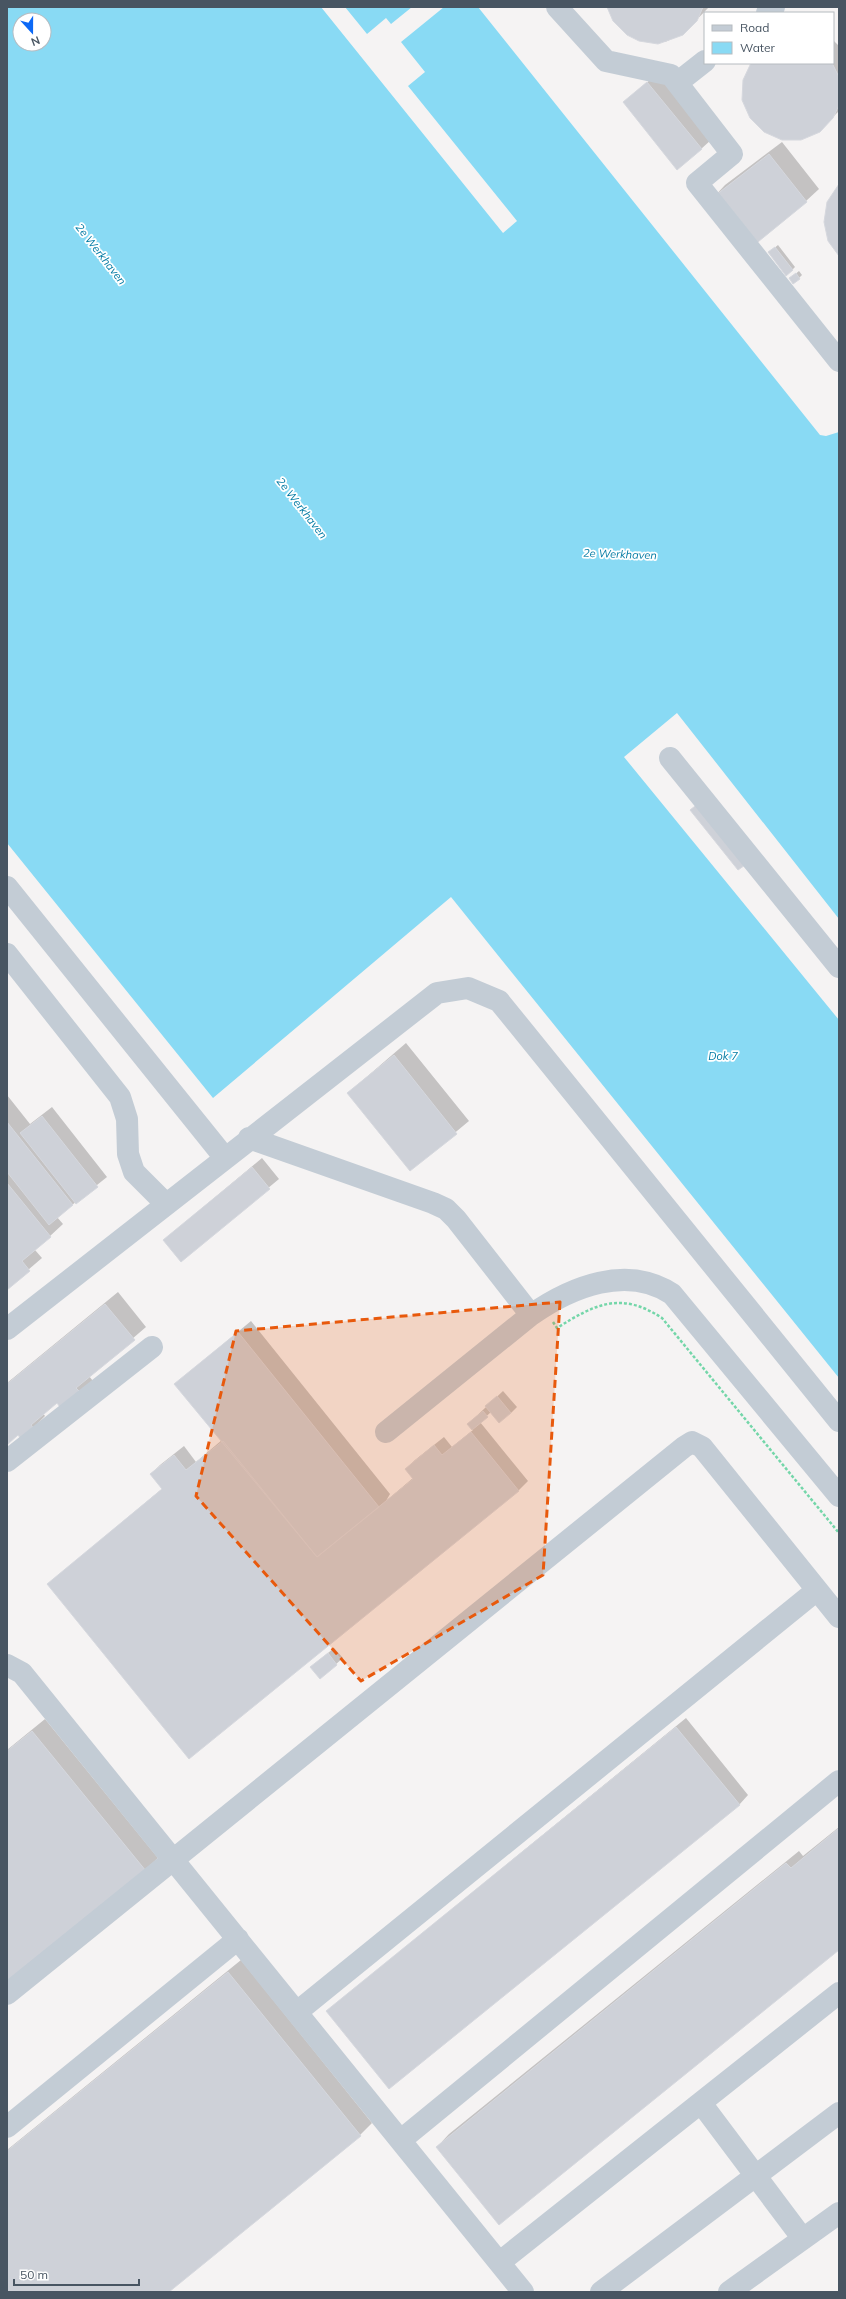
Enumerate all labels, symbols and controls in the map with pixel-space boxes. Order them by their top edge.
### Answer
north arrow [12,12,52,52]
legend [704,12,834,64]
text: Road [740,20,769,35]
text: N [29,33,42,49]
text: Water [740,40,776,55]
water label: 2e Werkhaven [73,221,129,287]
water label: 2e Werkhaven [274,475,330,541]
water label: 2e Werkhaven [583,546,657,562]
water label: Dok 7 [708,1049,738,1063]
scale bar [14,2261,139,2287]
text: 50 m [20,2267,48,2282]

